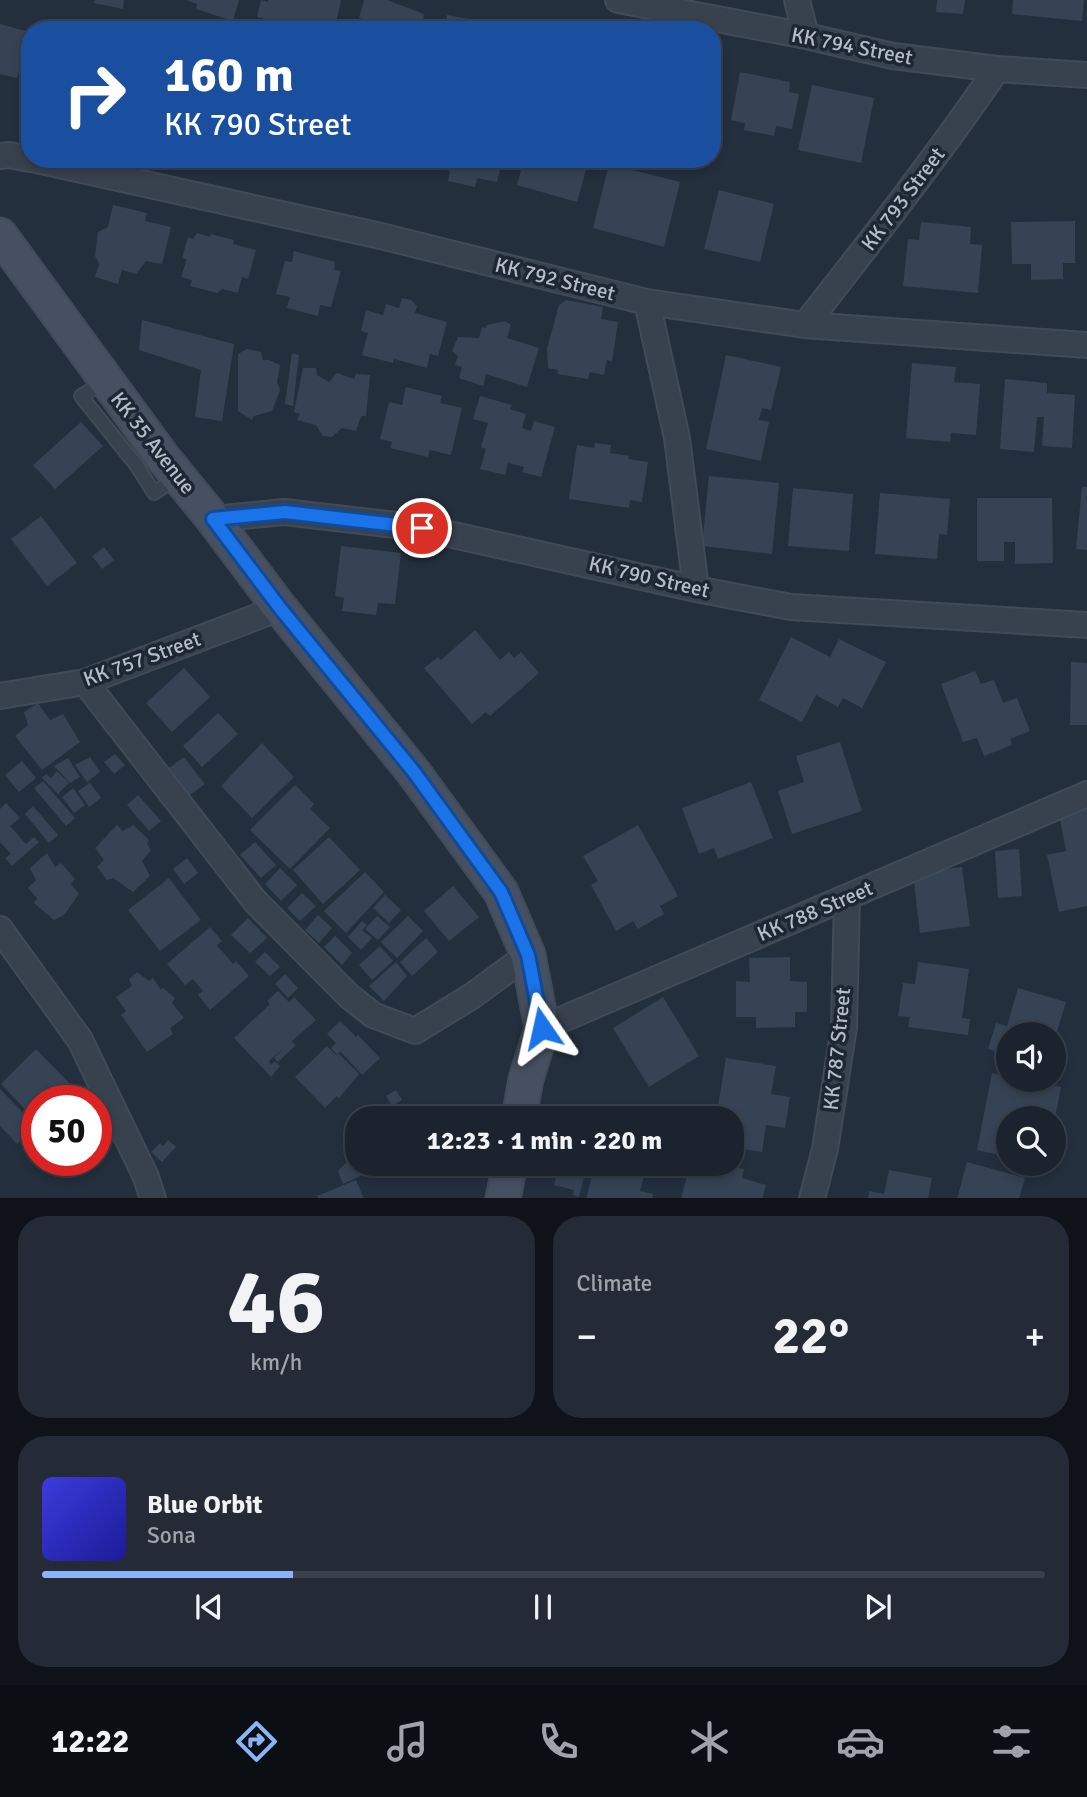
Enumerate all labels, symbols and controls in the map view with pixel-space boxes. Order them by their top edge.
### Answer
street label: KK 794 Street [789,22,915,70]
text: 160 m [164,45,294,105]
icon: right [49,49,140,140]
text: KK 790 Street [164,105,351,144]
street label: KK 793 Street [856,142,950,256]
street label: KK 792 Street [492,252,618,306]
street label: KK 35 Avenue [105,387,201,499]
pin [392,498,452,558]
icon: arrive [403,509,441,547]
street label: KK 790 Street [586,550,712,604]
street label: KK 757 Street [80,626,204,692]
street label: KK 788 Street [753,875,877,947]
street label: KK 787 Street [818,986,856,1112]
position arrow [505,991,579,1065]
map controls [996,1022,1066,1176]
button: sound [996,1022,1066,1092]
speed limit sign: 50 [21,1085,112,1176]
button: search [996,1106,1066,1176]
text: 12:23 · 1 min · 220 m [427,1125,662,1157]
text: 46 [227,1246,325,1359]
text: Climate [577,1269,652,1298]
text: 22° [772,1304,849,1368]
text: − [577,1313,597,1360]
text: + [1024,1313,1045,1360]
text: km/h [250,1348,302,1377]
text: Blue Orbit [147,1489,263,1521]
text: Sona [147,1521,196,1550]
icon: previous [190,1588,228,1626]
icon: pause [524,1588,562,1626]
icon: next [859,1588,897,1626]
icon: directions [232,1717,281,1766]
icon: music [383,1717,432,1766]
icon: phone [534,1717,583,1766]
icon: climate [685,1717,734,1766]
icon: car [836,1717,885,1766]
icon: filters [987,1717,1036,1766]
text: 12:22 [51,1722,130,1761]

